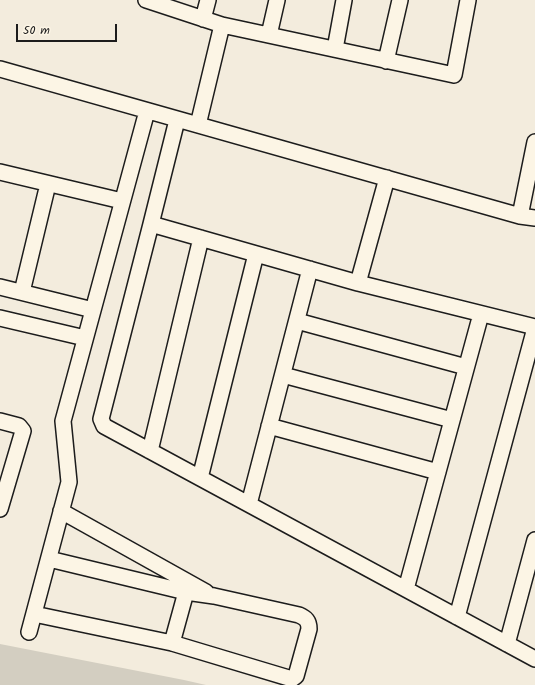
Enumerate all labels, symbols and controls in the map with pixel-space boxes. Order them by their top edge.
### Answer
scale bar [18,16,119,42]
text: 50 m [23,21,50,40]

